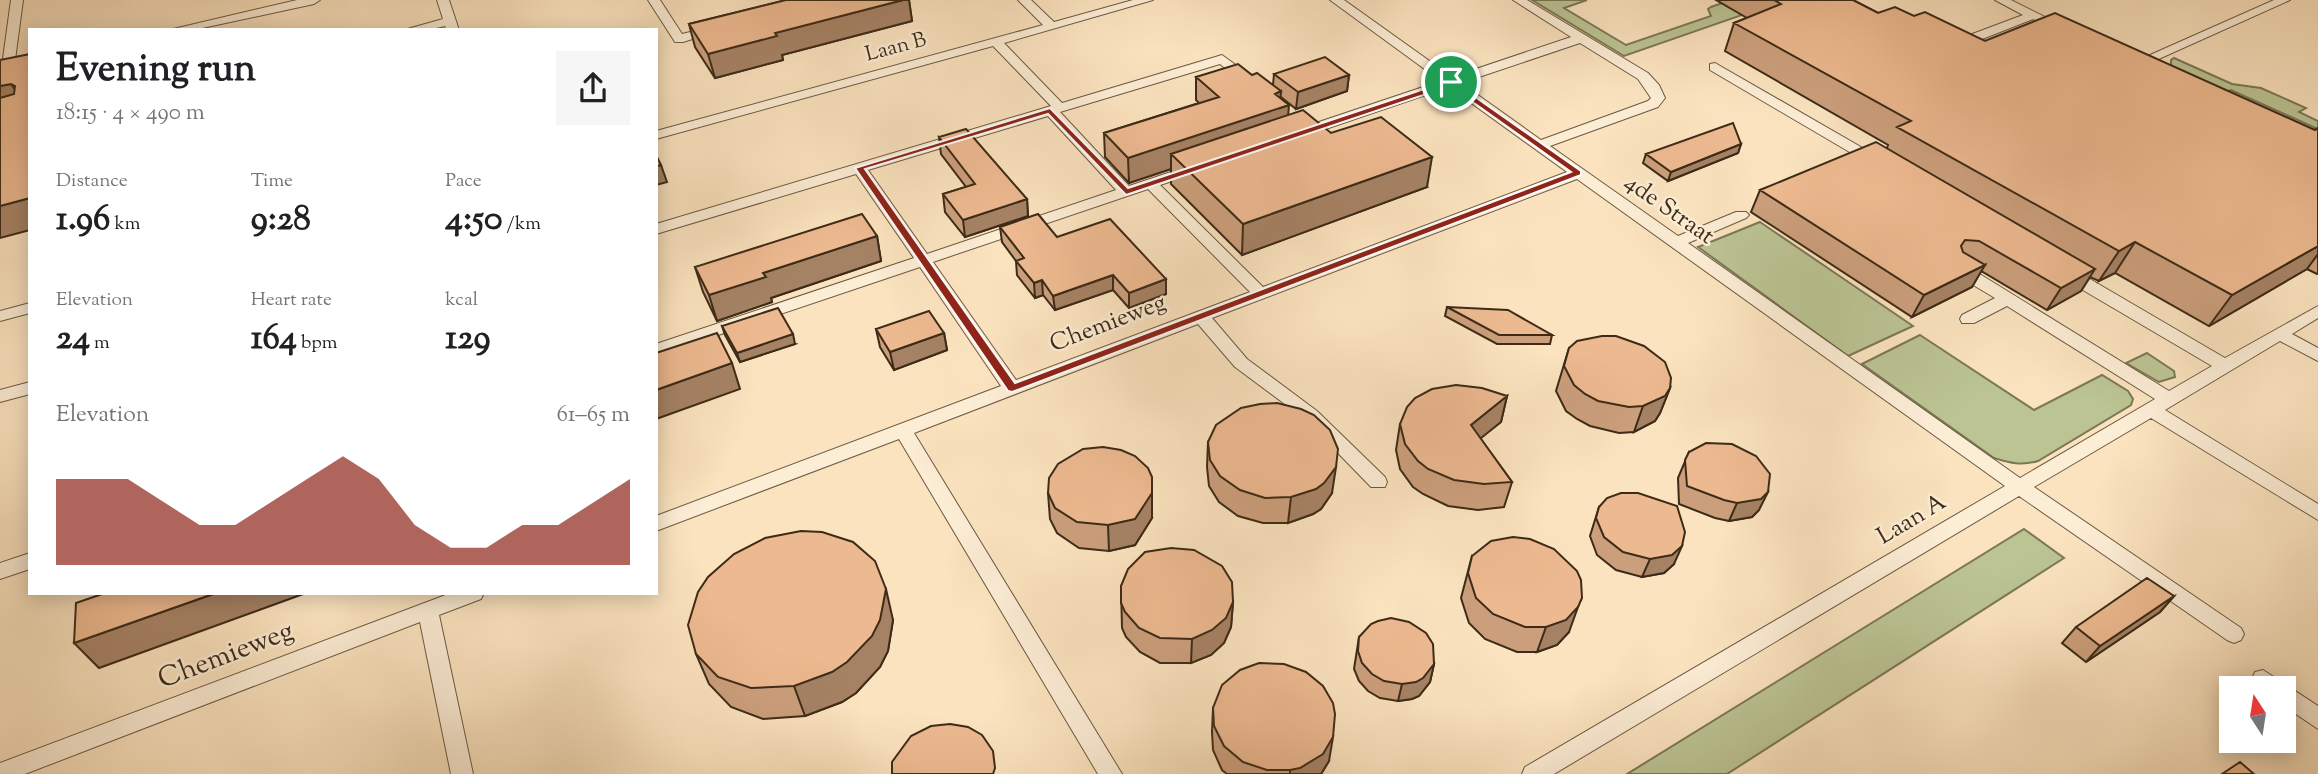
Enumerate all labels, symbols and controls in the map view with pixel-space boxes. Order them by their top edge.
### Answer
street label: Laan B [862,25,930,71]
text: Evening run [56,44,256,98]
button: share [556,51,630,125]
pin [1421,52,1481,112]
icon: arrive [1432,63,1470,101]
text: 18:15 · 4 × 490 m [56,97,205,130]
street label: 4de Straat [1617,167,1721,253]
text: Distance [56,168,128,195]
text: Time [251,168,293,195]
text: Pace [445,168,482,195]
text: 1.96 [56,195,110,246]
text: 9:28 [251,195,311,246]
text: 4:50 [445,195,503,246]
text: km [110,211,141,238]
text: /km [503,211,541,238]
street label: Chemieweg [1045,286,1171,362]
text: Elevation [56,287,133,314]
text: Heart rate [251,287,332,314]
text: kcal [445,287,478,314]
text: 24 [56,314,90,365]
text: 164 [251,314,297,365]
text: 129 [445,314,491,365]
text: m [90,330,110,357]
text: bpm [297,330,337,357]
text: Elevation [56,399,149,432]
text: 61–65 m [556,399,630,432]
street label: Laan A [1871,486,1953,554]
street label: Chemieweg [152,612,300,700]
north arrow [2219,676,2296,752]
map controls [2219,676,2296,753]

